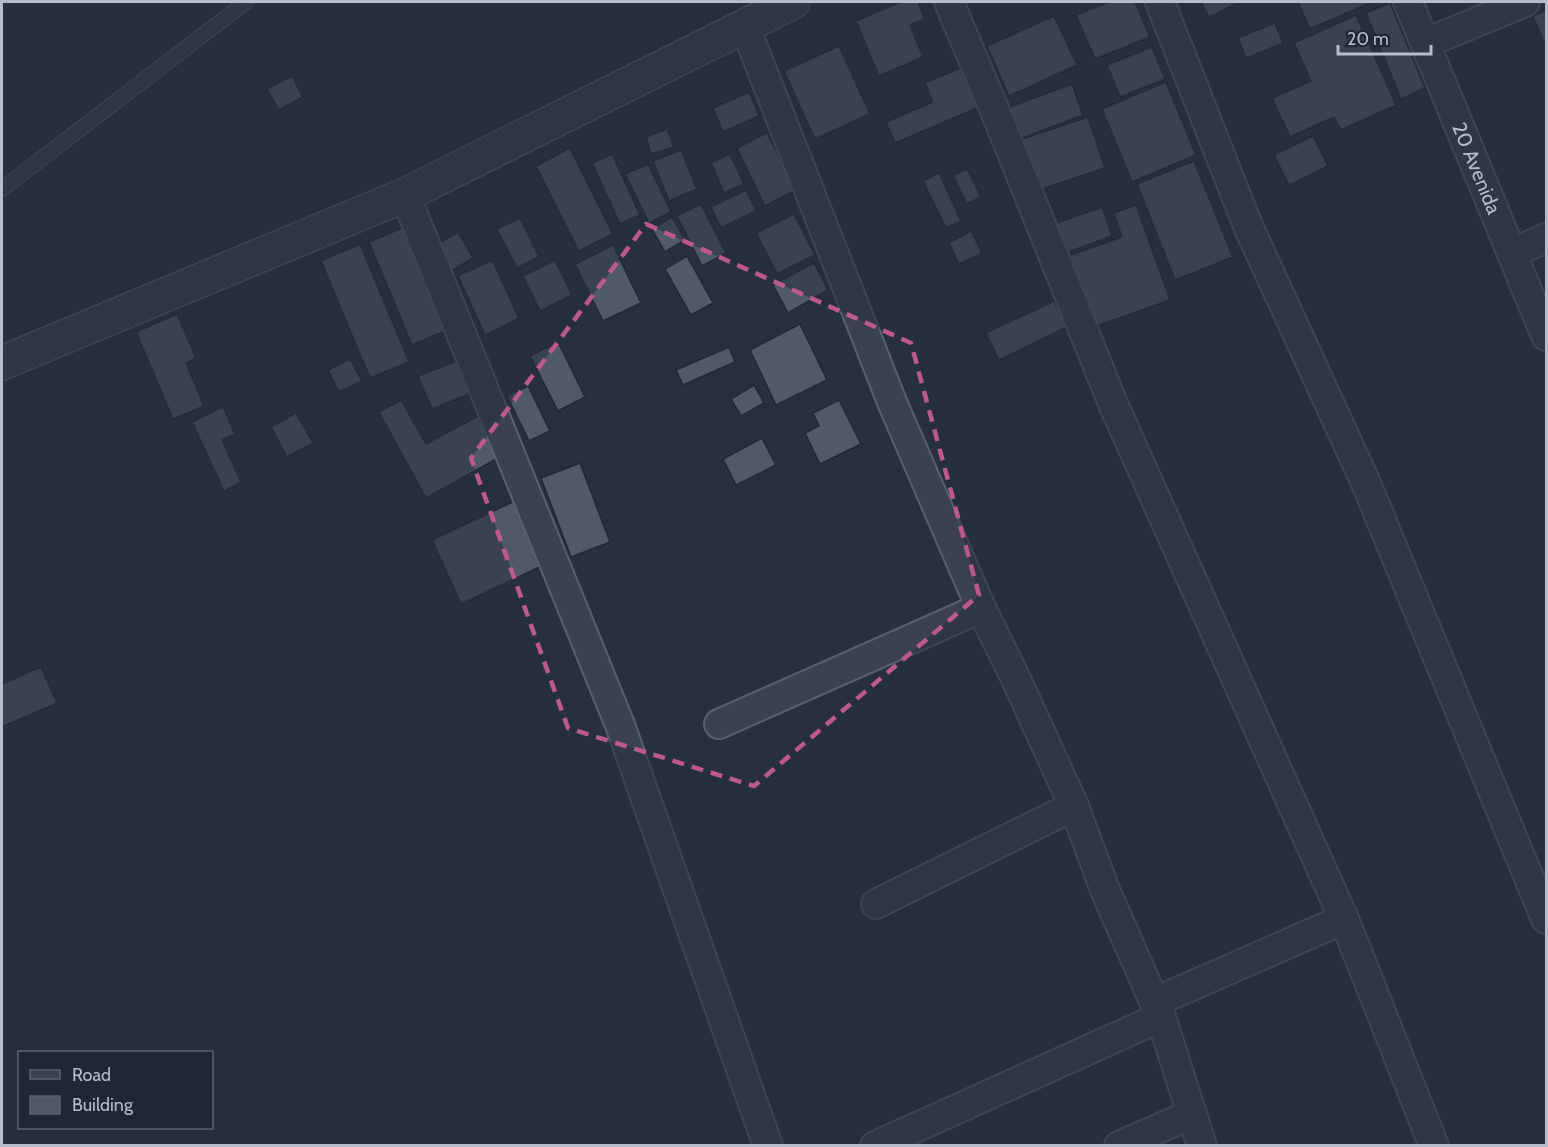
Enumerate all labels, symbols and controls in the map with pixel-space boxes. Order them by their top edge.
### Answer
scale bar [1338,18,1431,56]
text: 20 m [1347,28,1389,50]
street label: 20 Avenida [1447,119,1506,218]
legend [18,1051,213,1129]
text: Road [72,1064,111,1086]
text: Building [72,1094,134,1116]

